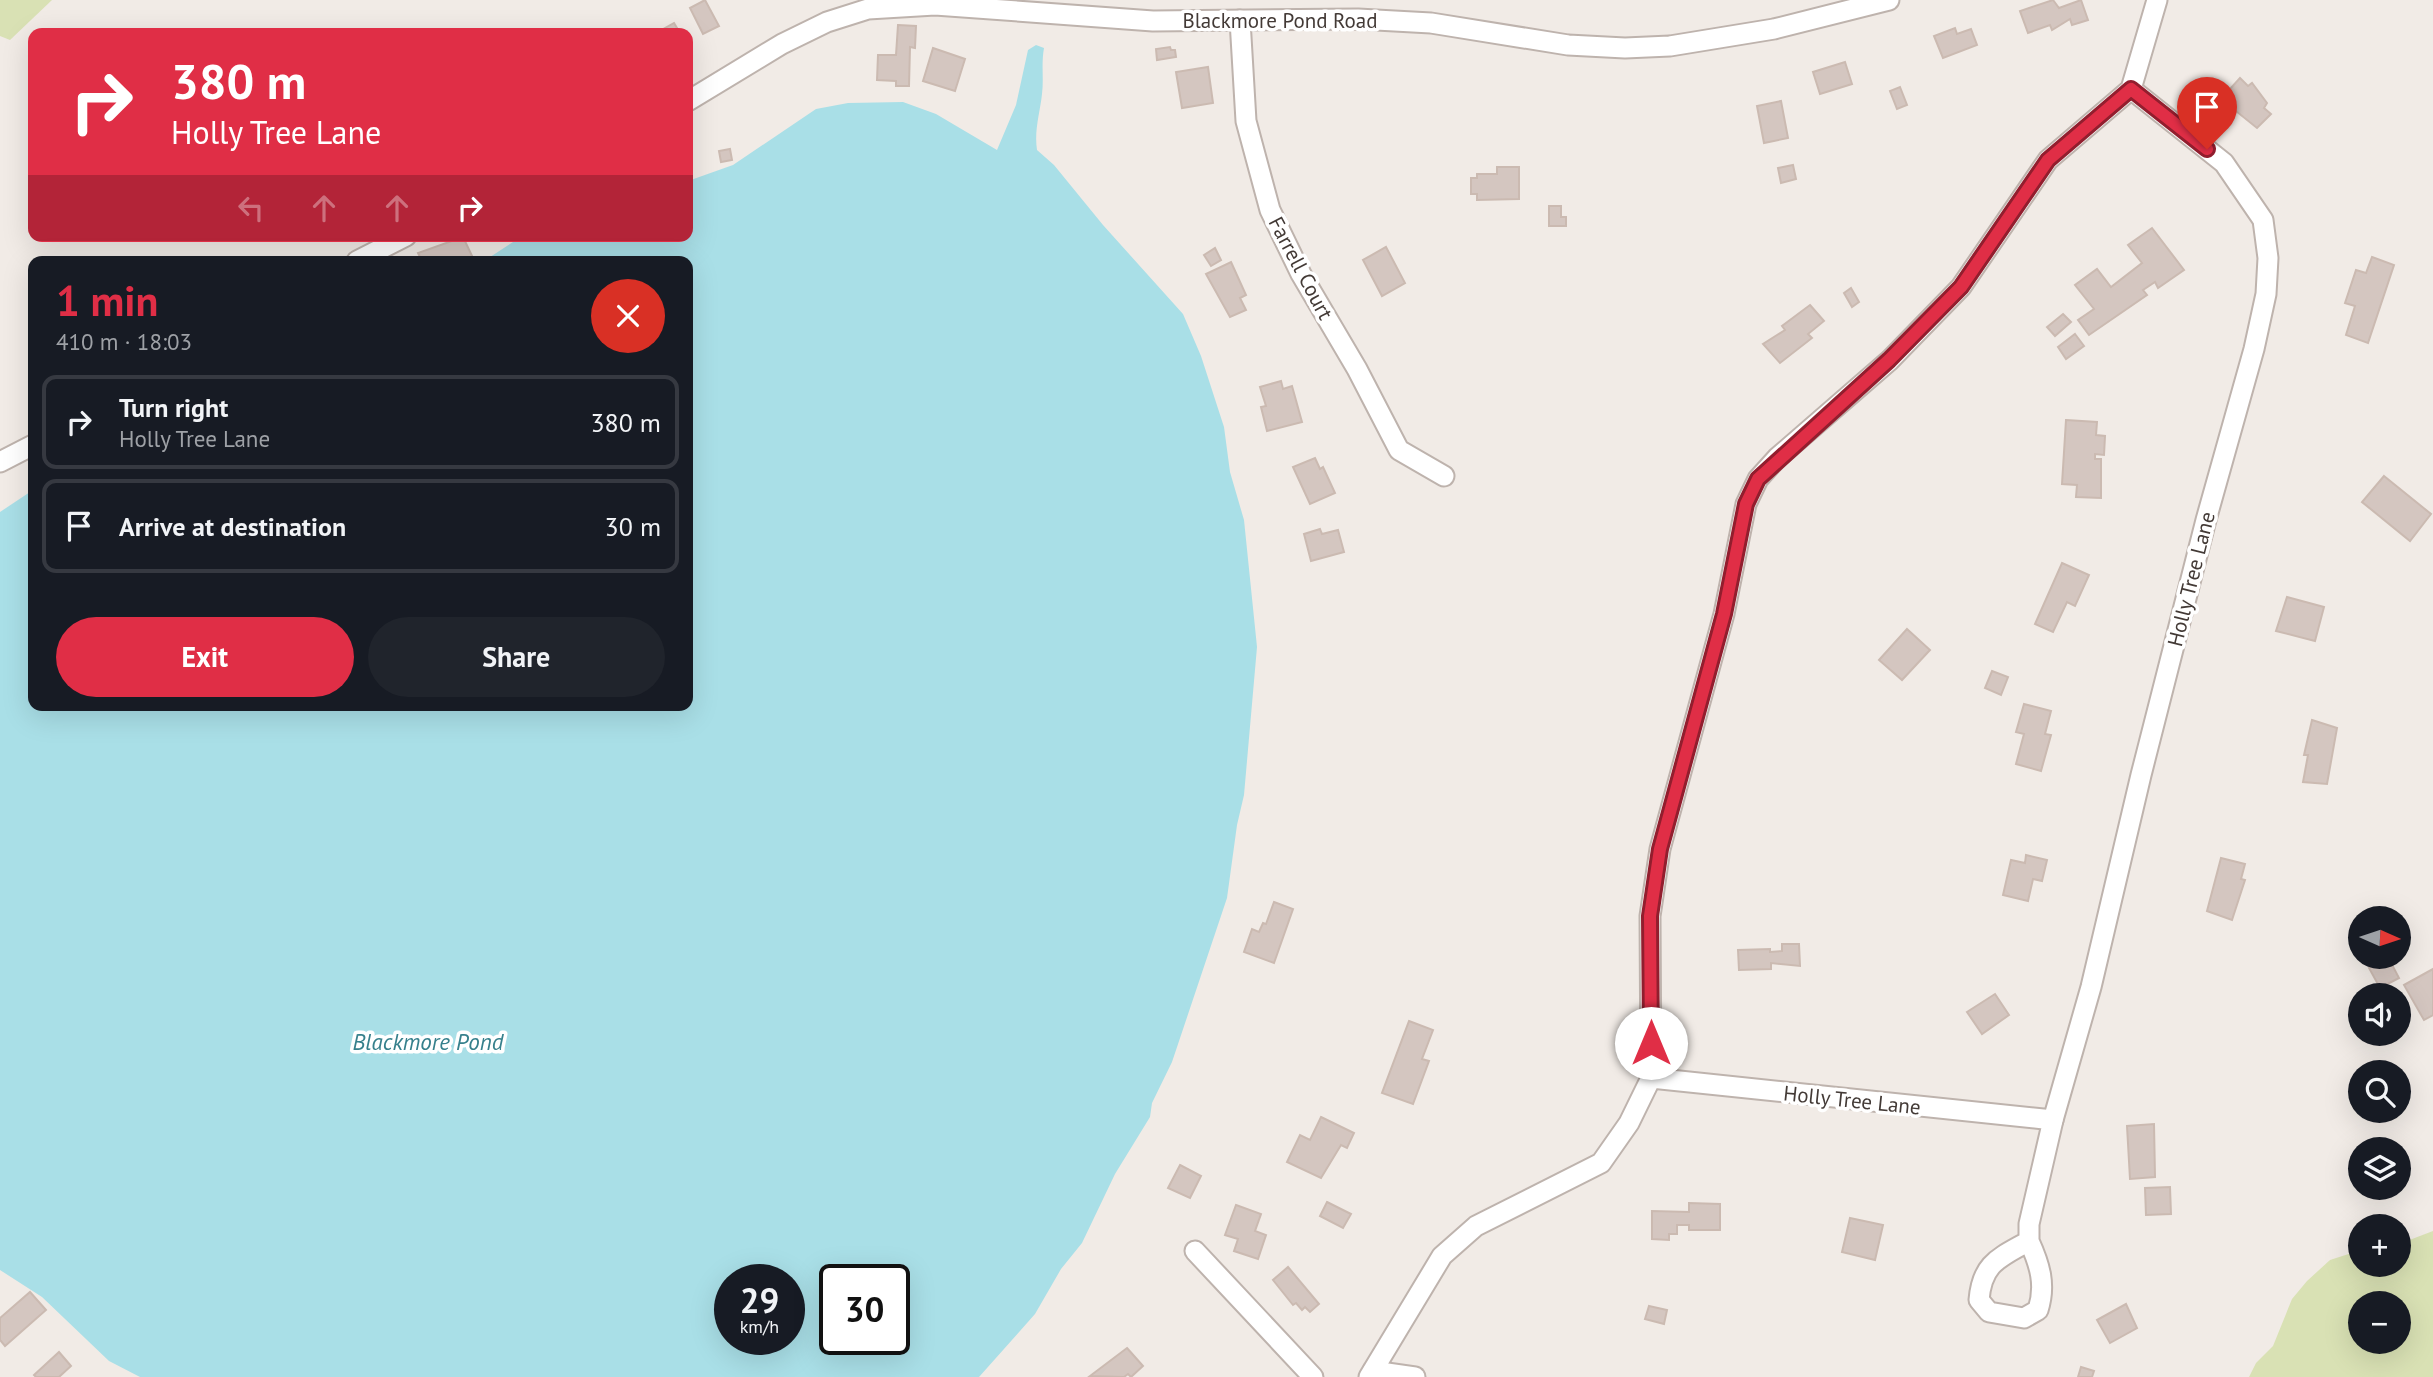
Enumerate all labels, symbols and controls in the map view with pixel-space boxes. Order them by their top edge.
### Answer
street label: Blackmore Pond Road [1182,7,1378,34]
text: 380 m [171,49,306,113]
icon: right [56,56,147,147]
pin [2177,77,2237,149]
icon: arrive [2188,88,2226,126]
text: Holly Tree Lane [171,111,381,153]
icon: left [232,189,270,227]
icon: ahead [305,189,343,227]
icon: ahead [378,189,416,227]
icon: right [451,189,489,227]
street label: Farrell Court [1263,212,1339,324]
text: 1 min [56,273,158,328]
button: close [591,279,665,353]
text: 410 m · 18:03 [56,327,192,356]
text: Turn right [119,391,228,424]
icon: right [60,403,98,441]
text: 380 m [590,406,661,439]
text: Holly Tree Lane [119,424,270,453]
icon: arrive [60,507,98,545]
street label: Holly Tree Lane [2161,509,2221,649]
text: Arrive at destination [119,510,346,543]
text: 30 m [605,510,661,543]
button: Exit [56,617,354,697]
button: Share [368,617,665,697]
north arrow [2348,906,2412,970]
map controls [2348,906,2411,1354]
button: sound [2348,983,2411,1046]
position arrow [1614,1006,1688,1080]
water label: Blackmore Pond [353,1027,505,1056]
button: search [2348,1060,2411,1123]
street label: Holly Tree Lane [1782,1079,1922,1121]
button: layers [2348,1137,2411,1200]
button: + [2348,1214,2411,1277]
speed limit sign: 30 [819,1264,910,1355]
text: 29 [740,1277,779,1323]
button: − [2348,1291,2411,1354]
text: km/h [740,1315,779,1338]

